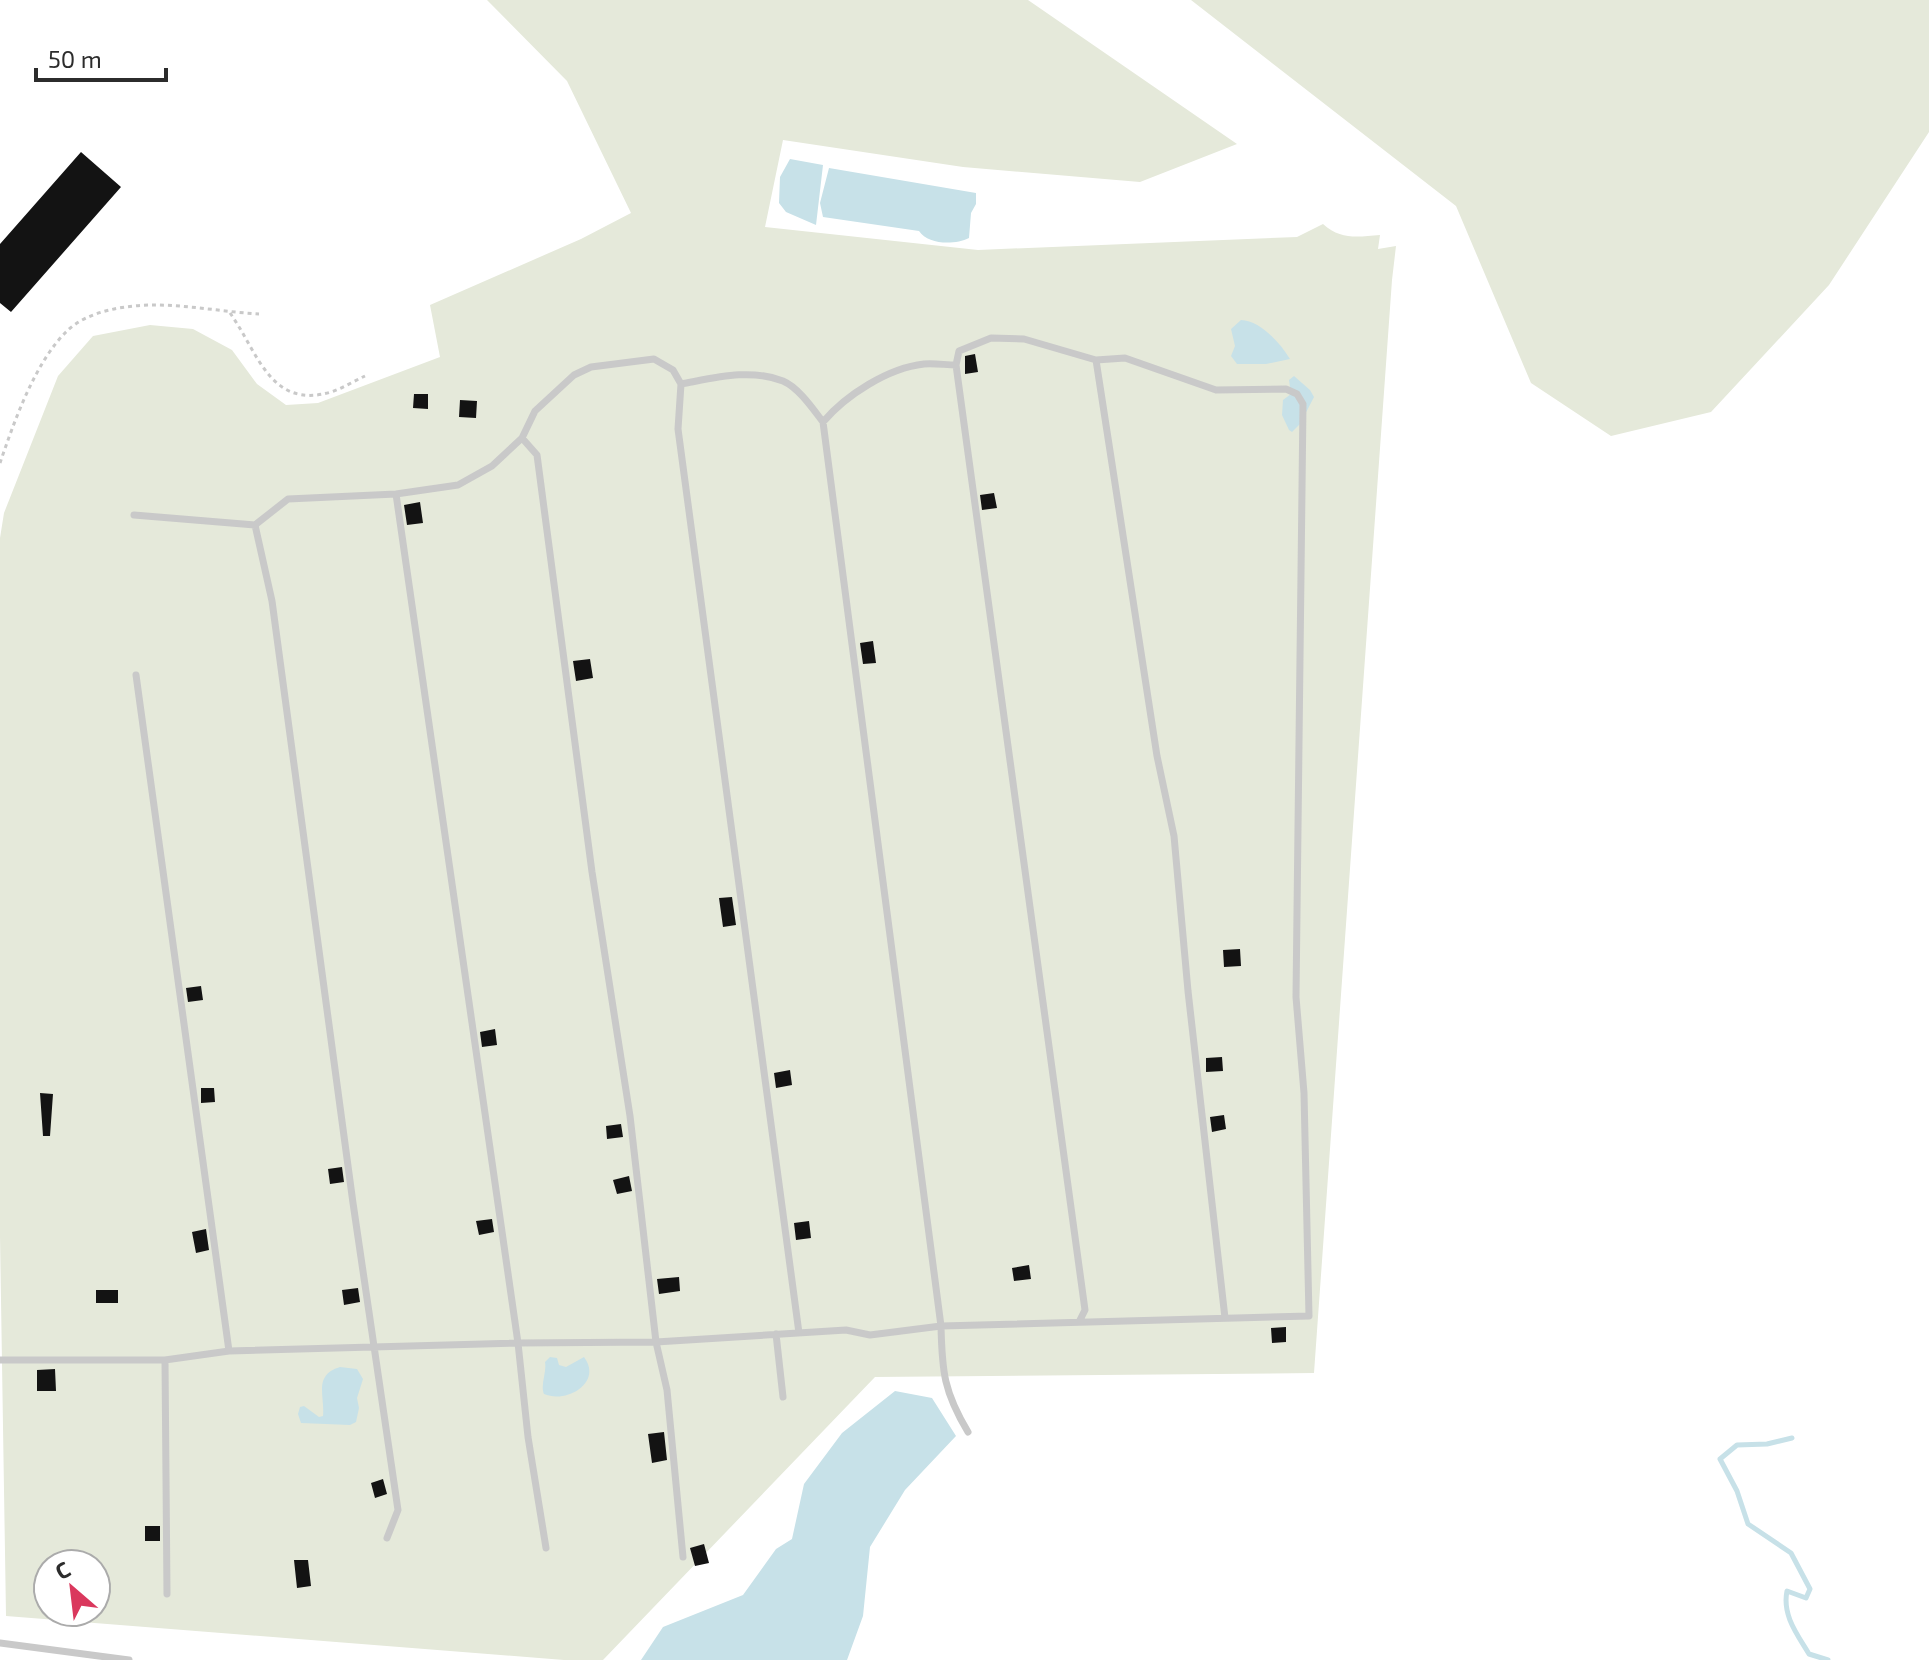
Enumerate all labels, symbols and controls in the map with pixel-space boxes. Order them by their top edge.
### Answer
scale bar [36,32,166,82]
text: 50 m [48,44,102,73]
north arrow [32,1548,112,1628]
text: С [50,1555,74,1584]

